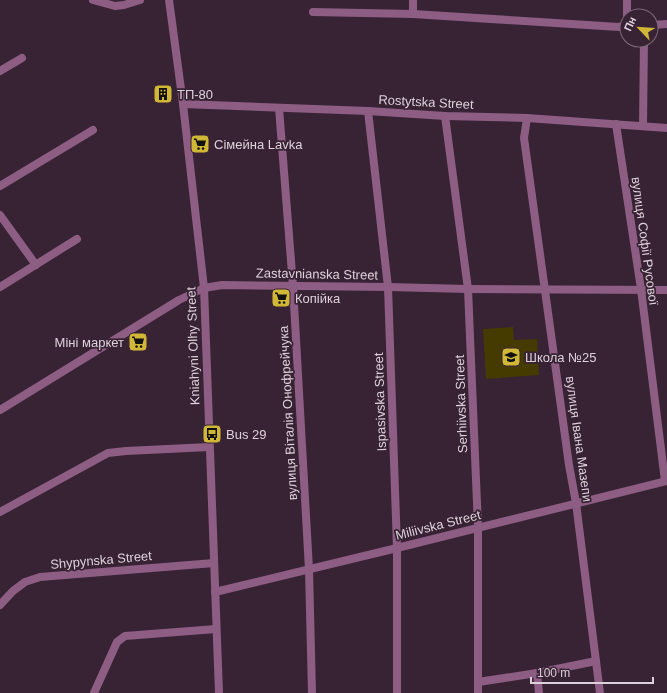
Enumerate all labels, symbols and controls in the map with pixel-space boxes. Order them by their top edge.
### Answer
north arrow [619,8,659,48]
text: Пн [621,15,638,33]
building icon: ТП-80 [152,83,174,105]
place label: ТП-80 [177,87,213,102]
street label: Rostytska Street [378,92,474,112]
supermarket icon: Сімейна Lavka [189,133,211,155]
place label: Сімейна Lavka [214,137,303,152]
street label: вулиця Софії Русової [629,176,662,307]
street label: Zastavnianska Street [256,265,379,283]
street label: Kniahyni Olhy Street [183,286,203,405]
supermarket icon: Копійка [270,287,292,309]
place label: Копійка [295,291,341,306]
street label: вулиця Віталія Онофрейчука [276,325,300,501]
supermarket icon: Міні маркет [127,331,149,353]
place label: Міні маркет [55,335,124,350]
school or university icon: Школа №25 [500,346,522,368]
place label: Школа №25 [525,350,597,365]
street label: Ispasivska Street [371,352,389,452]
street label: Serhiivska Street [452,354,470,453]
street label: вулиця Івана Мазепи [563,375,595,503]
bus stop icon: Bus 29 [201,423,223,445]
place label: Bus 29 [226,427,266,442]
street label: Miliivska Street [394,507,483,543]
street label: Shypynska Street [50,548,153,572]
scale bar [531,659,653,685]
text: 100 m [537,666,570,680]

